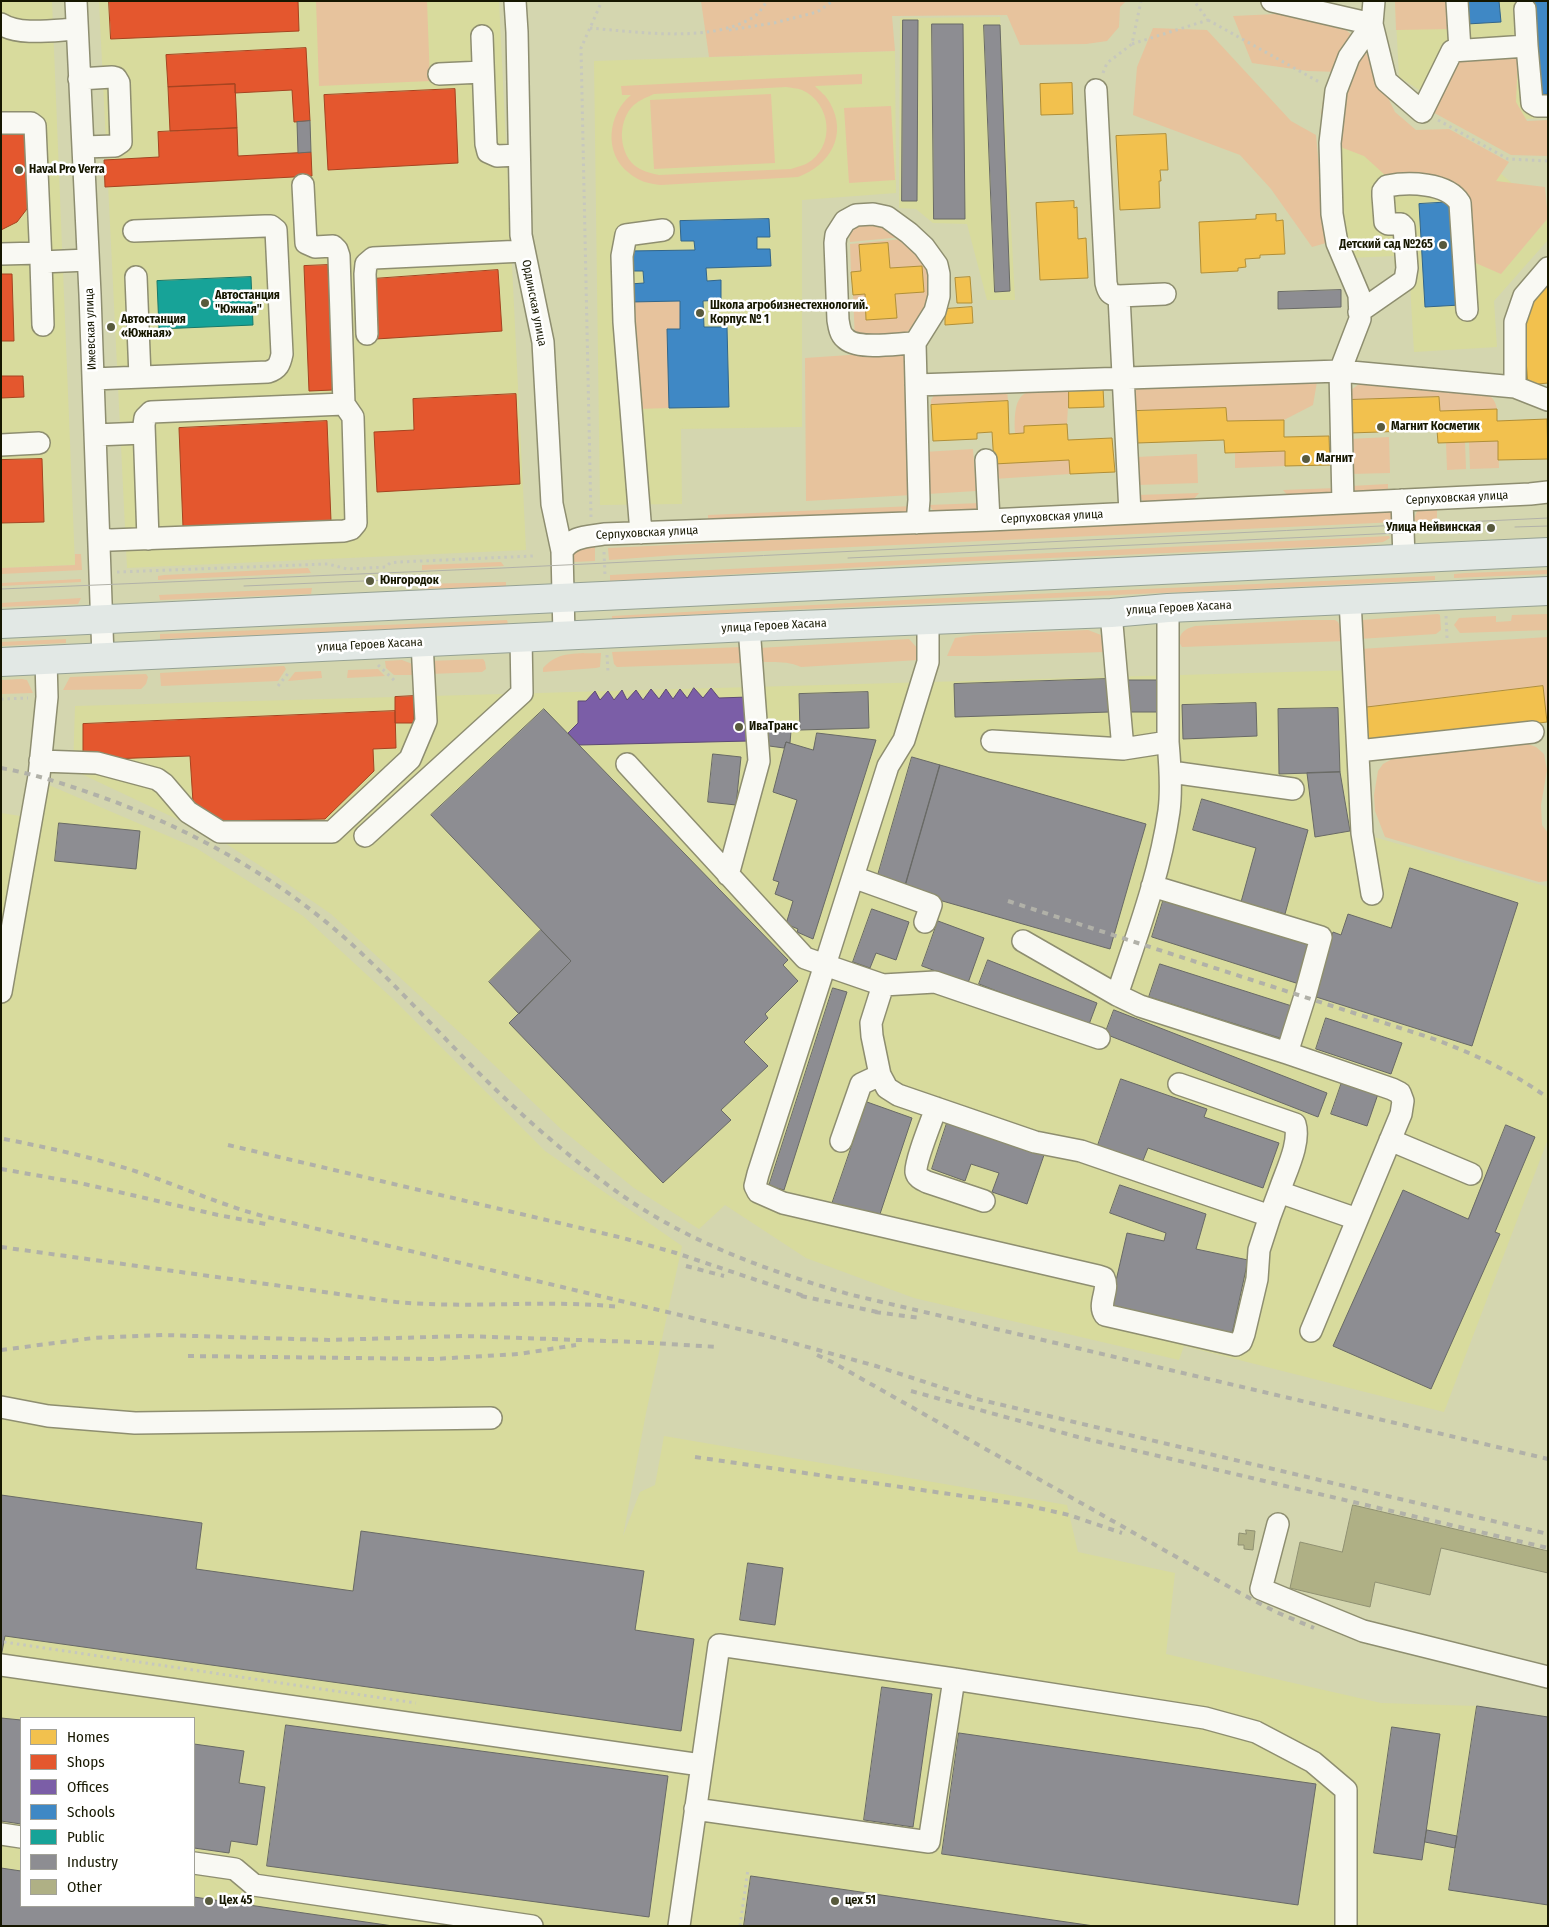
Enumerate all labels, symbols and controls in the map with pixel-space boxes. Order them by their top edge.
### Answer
place label: Haval Pro Verra [29,163,105,177]
marker: Haval Pro Verra [13,164,25,176]
place label: Детский сад №265 [1339,238,1433,252]
marker: Детский сад №265 [1437,239,1449,251]
street label: Ординская улица [519,258,549,348]
street label: Ижевская улица [82,288,100,370]
place label: Автостанция "Южная" [215,289,280,317]
marker: Автостанция "Южная" [199,297,211,309]
place label: Школа агробизнестехнологий. Корпус № 1 [710,299,868,327]
marker: Школа агробизнестехнологий. Корпус № 1 [694,307,706,319]
place label: Автостанция «Южная» [121,313,186,341]
marker: Автостанция «Южная» [105,321,117,333]
place label: Магнит Косметик [1391,420,1480,434]
marker: Магнит Косметик [1375,421,1387,433]
place label: Магнит [1316,452,1353,466]
marker: Магнит [1300,453,1312,465]
street label: Серпуховская улица [1405,488,1509,508]
street label: Серпуховская улица [1000,507,1104,527]
place label: Улица Нейвинская [1386,521,1481,535]
marker: Улица Нейвинская [1485,522,1497,534]
street label: Серпуховская улица [595,523,699,543]
place label: Юнгородок [380,574,439,588]
marker: Юнгородок [364,575,376,587]
street label: улица Героев Хасана [1126,598,1232,618]
street label: улица Героев Хасана [721,616,827,636]
street label: улица Героев Хасана [317,635,423,655]
place label: ИваТранс [749,720,798,734]
marker: ИваТранс [733,721,745,733]
legend [20,1717,195,1907]
text: Homes [67,1728,109,1746]
text: Shops [67,1753,105,1771]
text: Offices [67,1778,109,1796]
text: Schools [67,1803,115,1821]
text: Public [67,1828,104,1846]
text: Industry [67,1853,118,1871]
text: Other [67,1878,102,1896]
place label: Цех 45 [219,1894,252,1908]
place label: цех 51 [845,1894,876,1908]
marker: Цех 45 [203,1895,215,1907]
marker: цех 51 [829,1895,841,1907]

